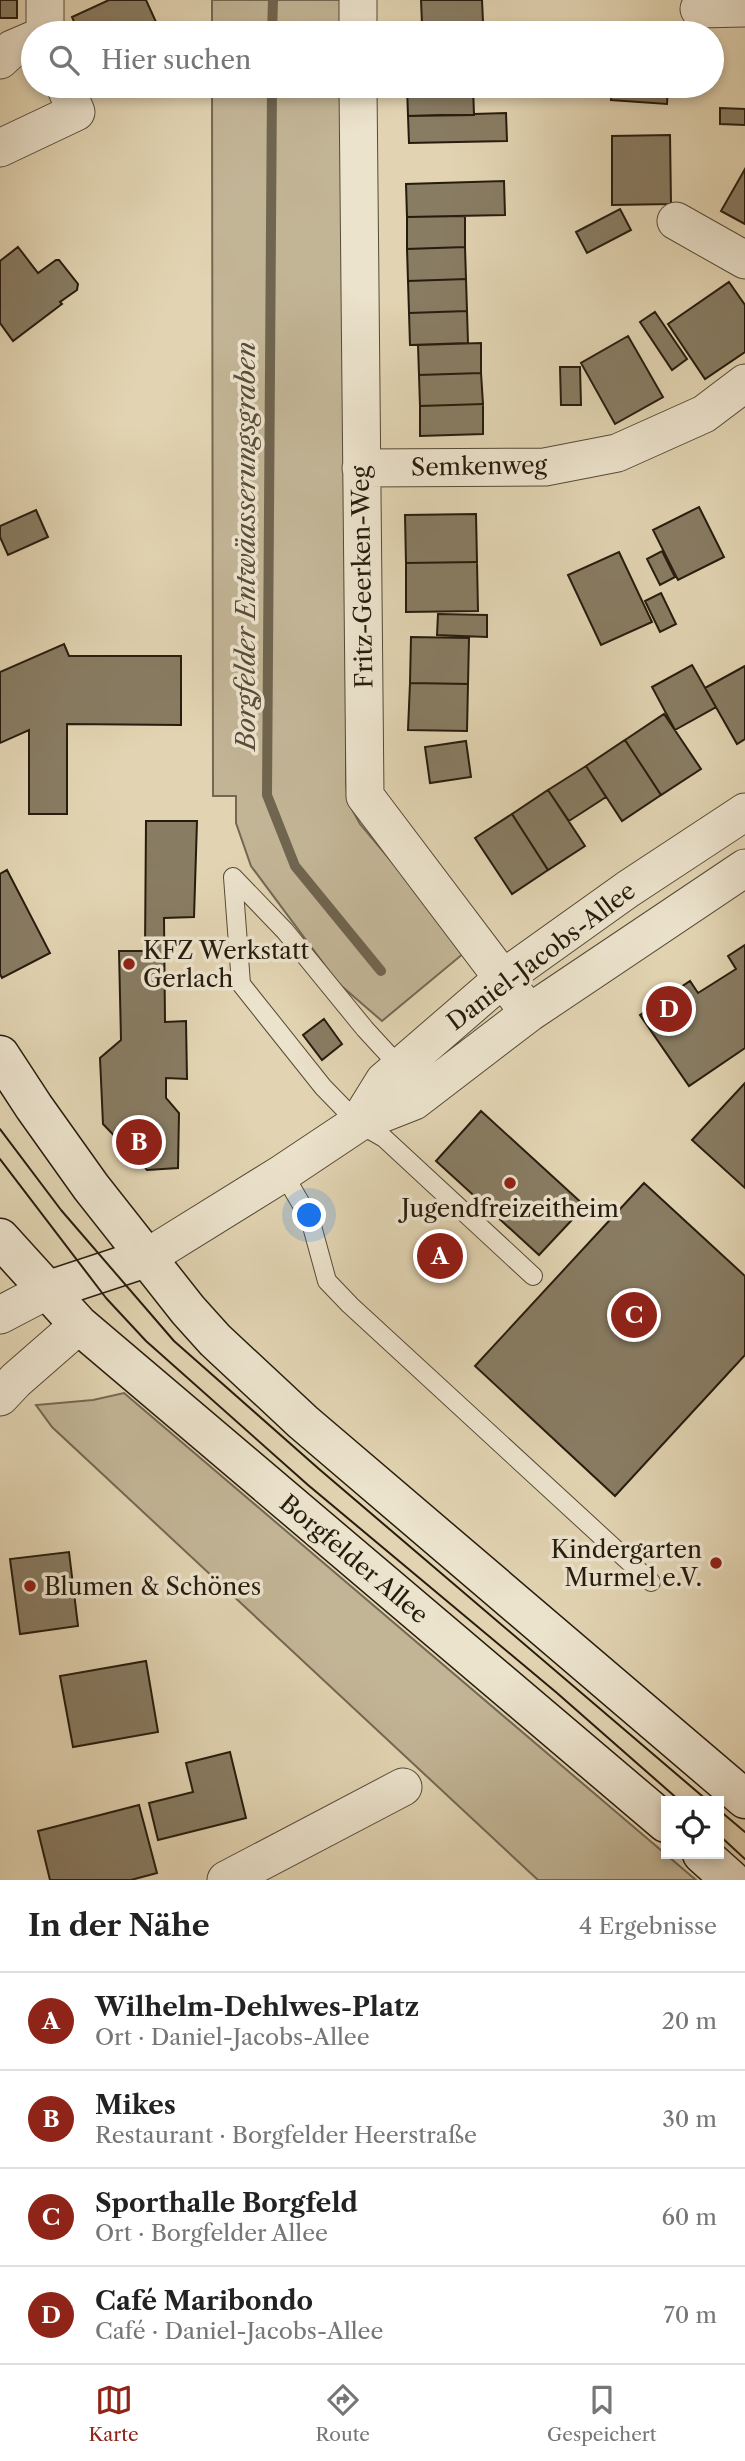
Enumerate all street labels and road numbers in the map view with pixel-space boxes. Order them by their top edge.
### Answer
street label: Semkenweg [411,450,548,482]
street label: Fritz-Geerken-Weg [346,465,378,689]
street label: Daniel-Jacobs-Allee [441,876,641,1036]
street label: Borgfelder Allee [274,1488,434,1630]

